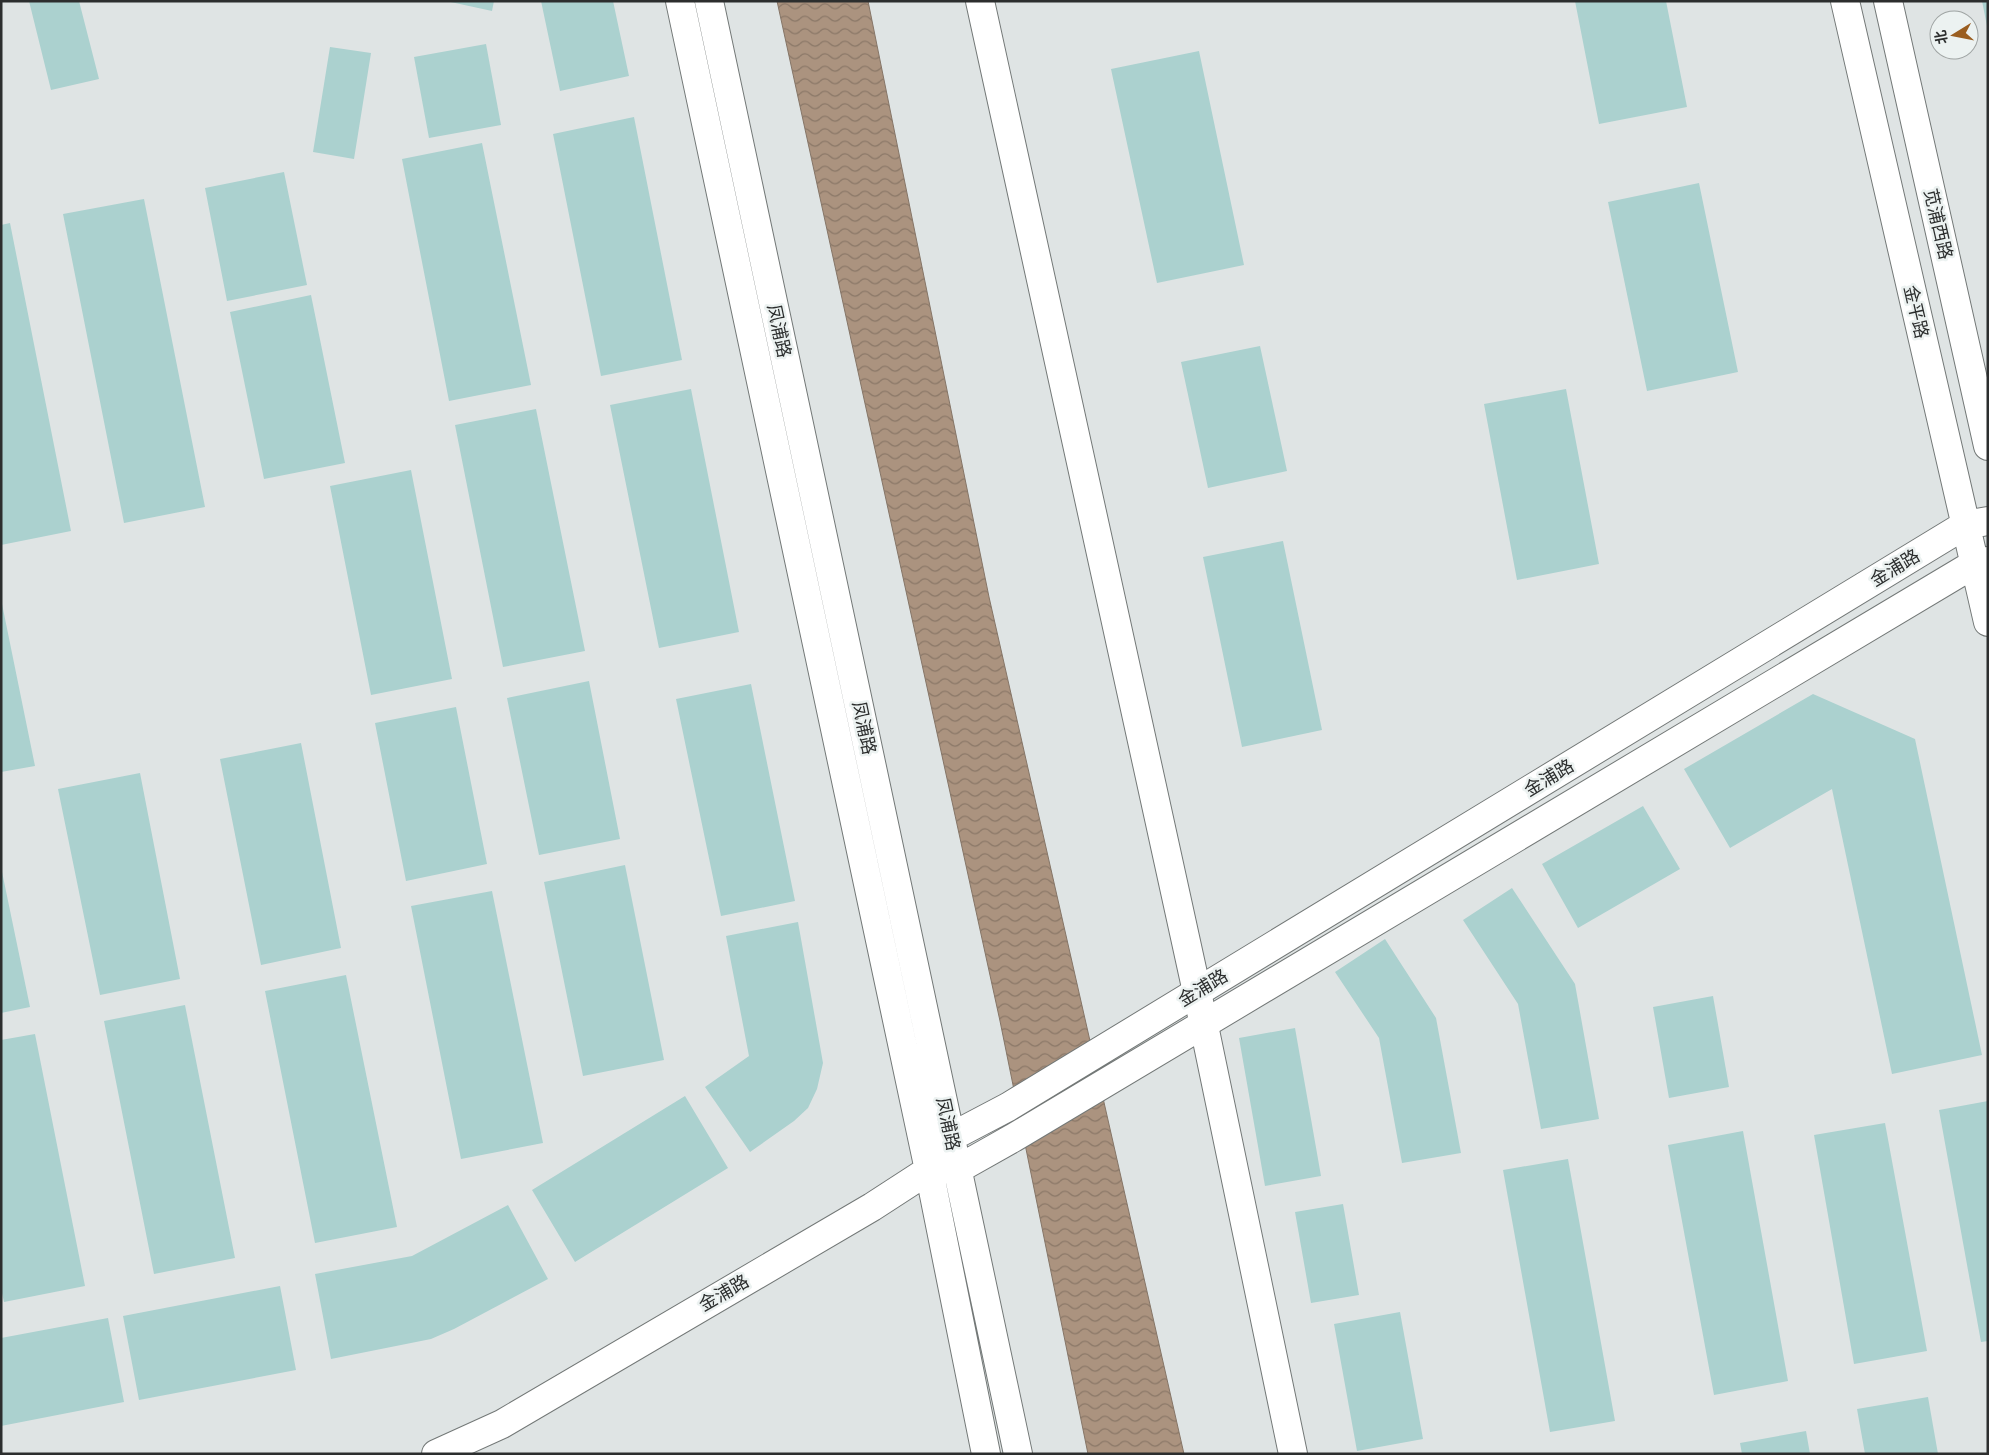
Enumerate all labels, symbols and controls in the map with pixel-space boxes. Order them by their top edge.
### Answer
north arrow [1929,10,1979,60]
text: 北 [1933,29,1950,45]
street label: 苋浦西路 [1920,187,1956,261]
street label: 金平路 [1900,283,1932,341]
street label: 凤浦路 [764,303,794,359]
street label: 金浦路 [1867,546,1923,590]
street label: 凤浦路 [849,700,879,756]
street label: 金浦路 [1521,756,1577,800]
street label: 金浦路 [1175,966,1231,1010]
street label: 凤浦路 [933,1096,963,1152]
street label: 金浦路 [696,1271,752,1315]

